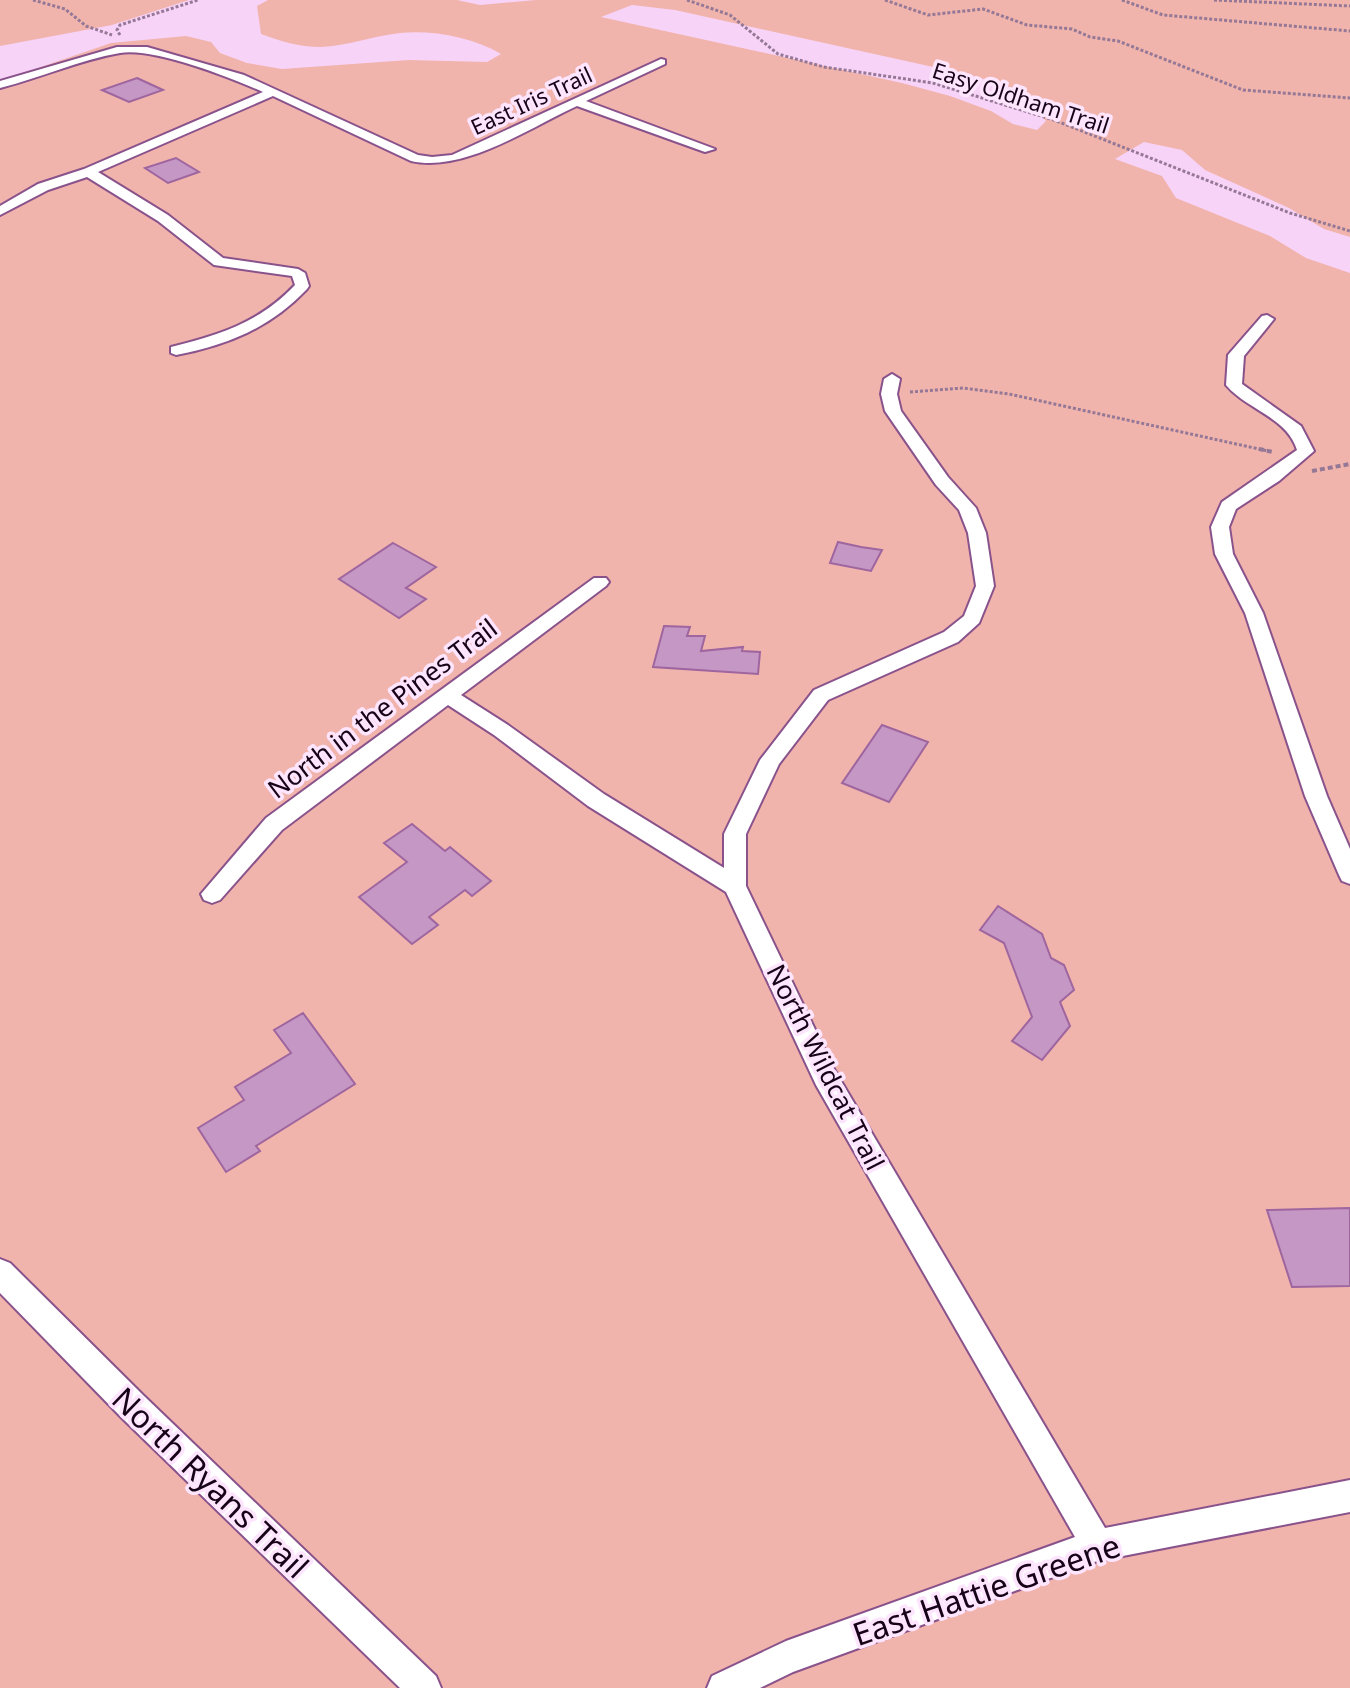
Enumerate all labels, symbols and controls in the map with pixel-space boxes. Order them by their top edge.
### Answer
street label: Easy Oldham Trail [929,54,1113,140]
street label: East Iris Trail [465,59,597,141]
street label: North in the Pines Trail [260,610,504,806]
street label: North Wildcat Trail [759,958,893,1176]
street label: North Ryans Trail [103,1377,319,1587]
street label: East Hattie Greene [847,1523,1125,1655]

